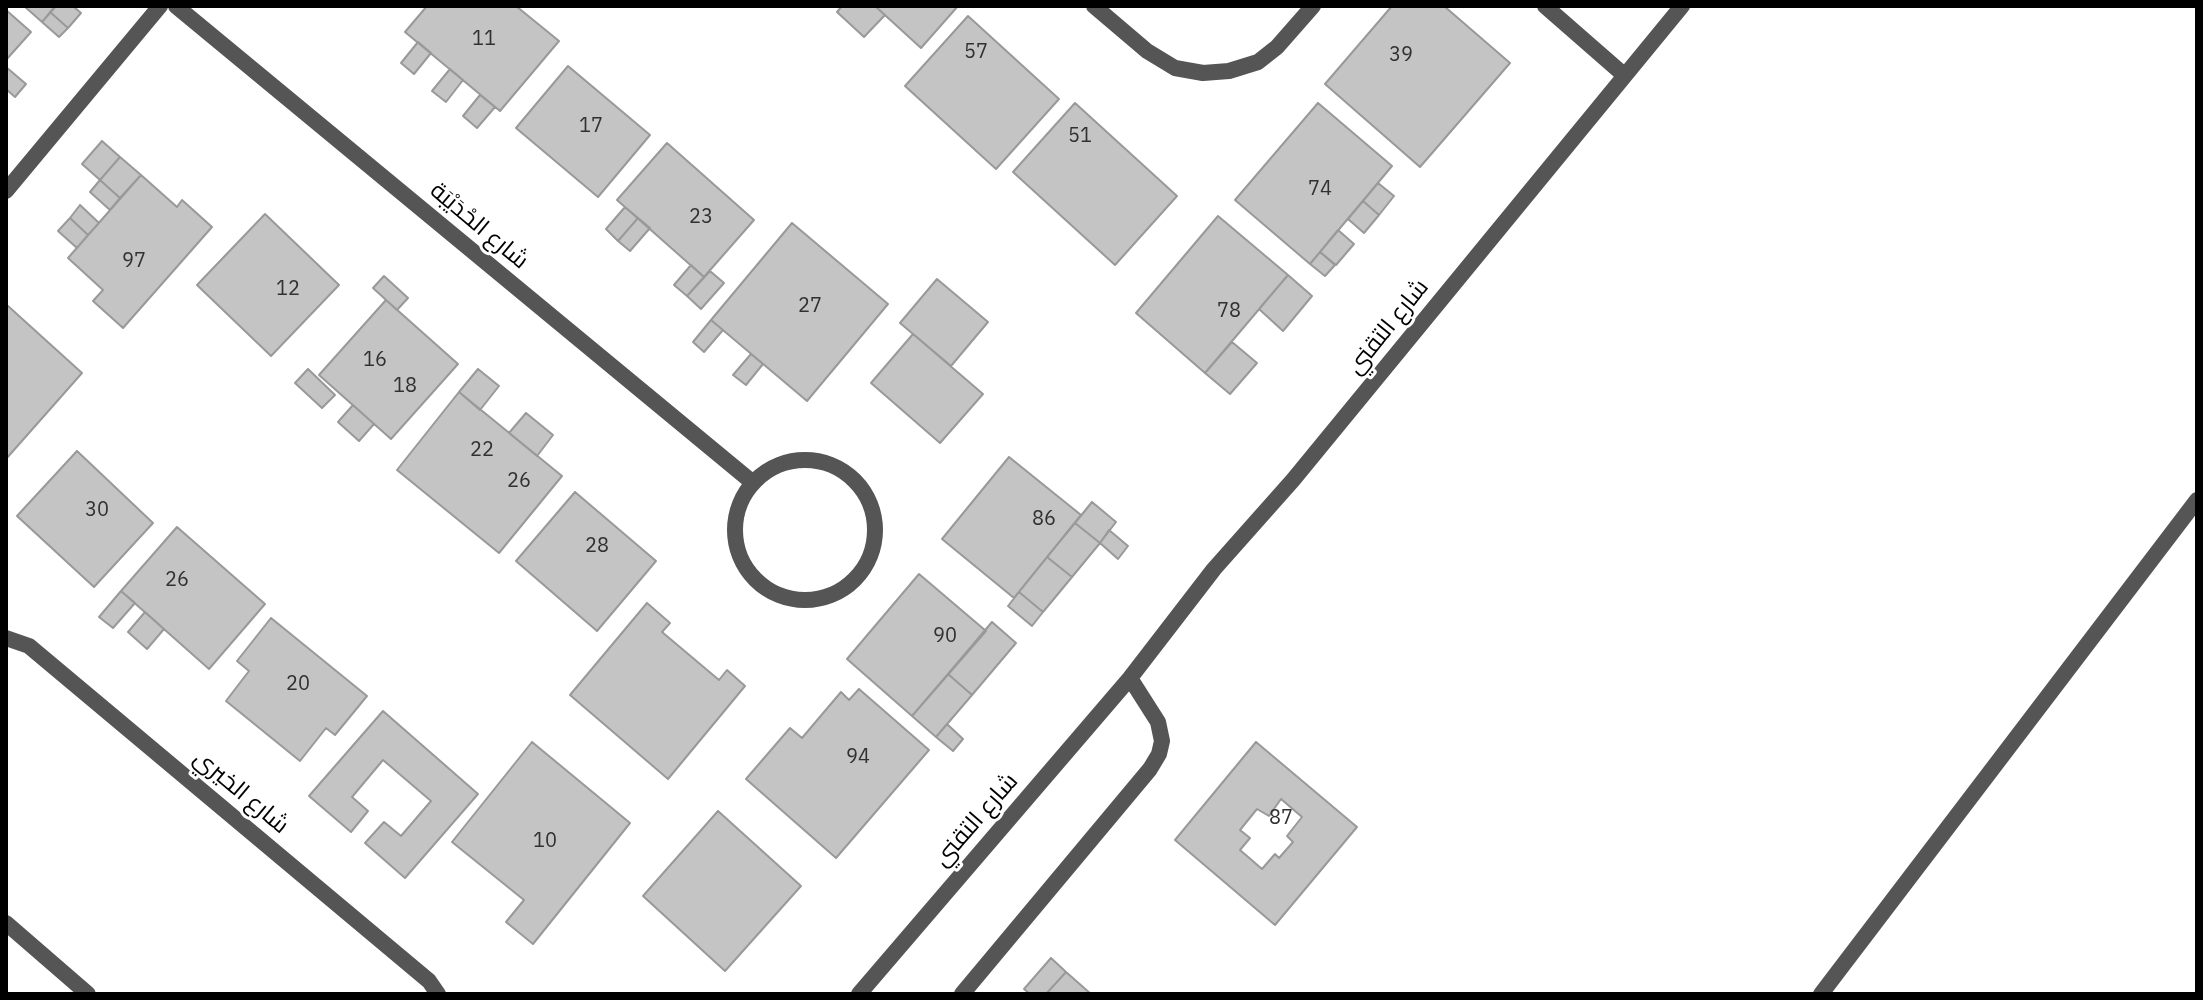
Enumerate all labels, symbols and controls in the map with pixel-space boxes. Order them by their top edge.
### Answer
house number: 11 [472,27,496,51]
house number: 57 [964,40,988,64]
house number: 39 [1389,43,1413,67]
house number: 17 [579,114,603,138]
house number: 51 [1068,124,1092,148]
street label: شارع الحْدَيْبَة [424,176,534,276]
house number: 74 [1308,177,1332,201]
house number: 23 [689,205,713,229]
house number: 97 [122,249,146,273]
street label: شارع التقني [1341,274,1435,380]
house number: 12 [276,277,300,301]
house number: 27 [798,294,822,318]
house number: 78 [1217,299,1241,323]
house number: 16 [363,348,387,372]
house number: 18 [393,374,417,398]
house number: 22 [470,438,494,462]
house number: 26 [507,469,531,493]
house number: 30 [85,498,109,522]
house number: 86 [1032,507,1056,531]
house number: 28 [585,534,609,558]
house number: 26 [165,568,189,592]
house number: 90 [933,624,957,648]
house number: 20 [286,672,310,696]
street label: شارع الخيري [188,744,294,840]
house number: 94 [846,745,870,769]
street label: شارع التقني [928,767,1024,873]
house number: 87 [1269,806,1293,830]
house number: 10 [533,829,557,853]

